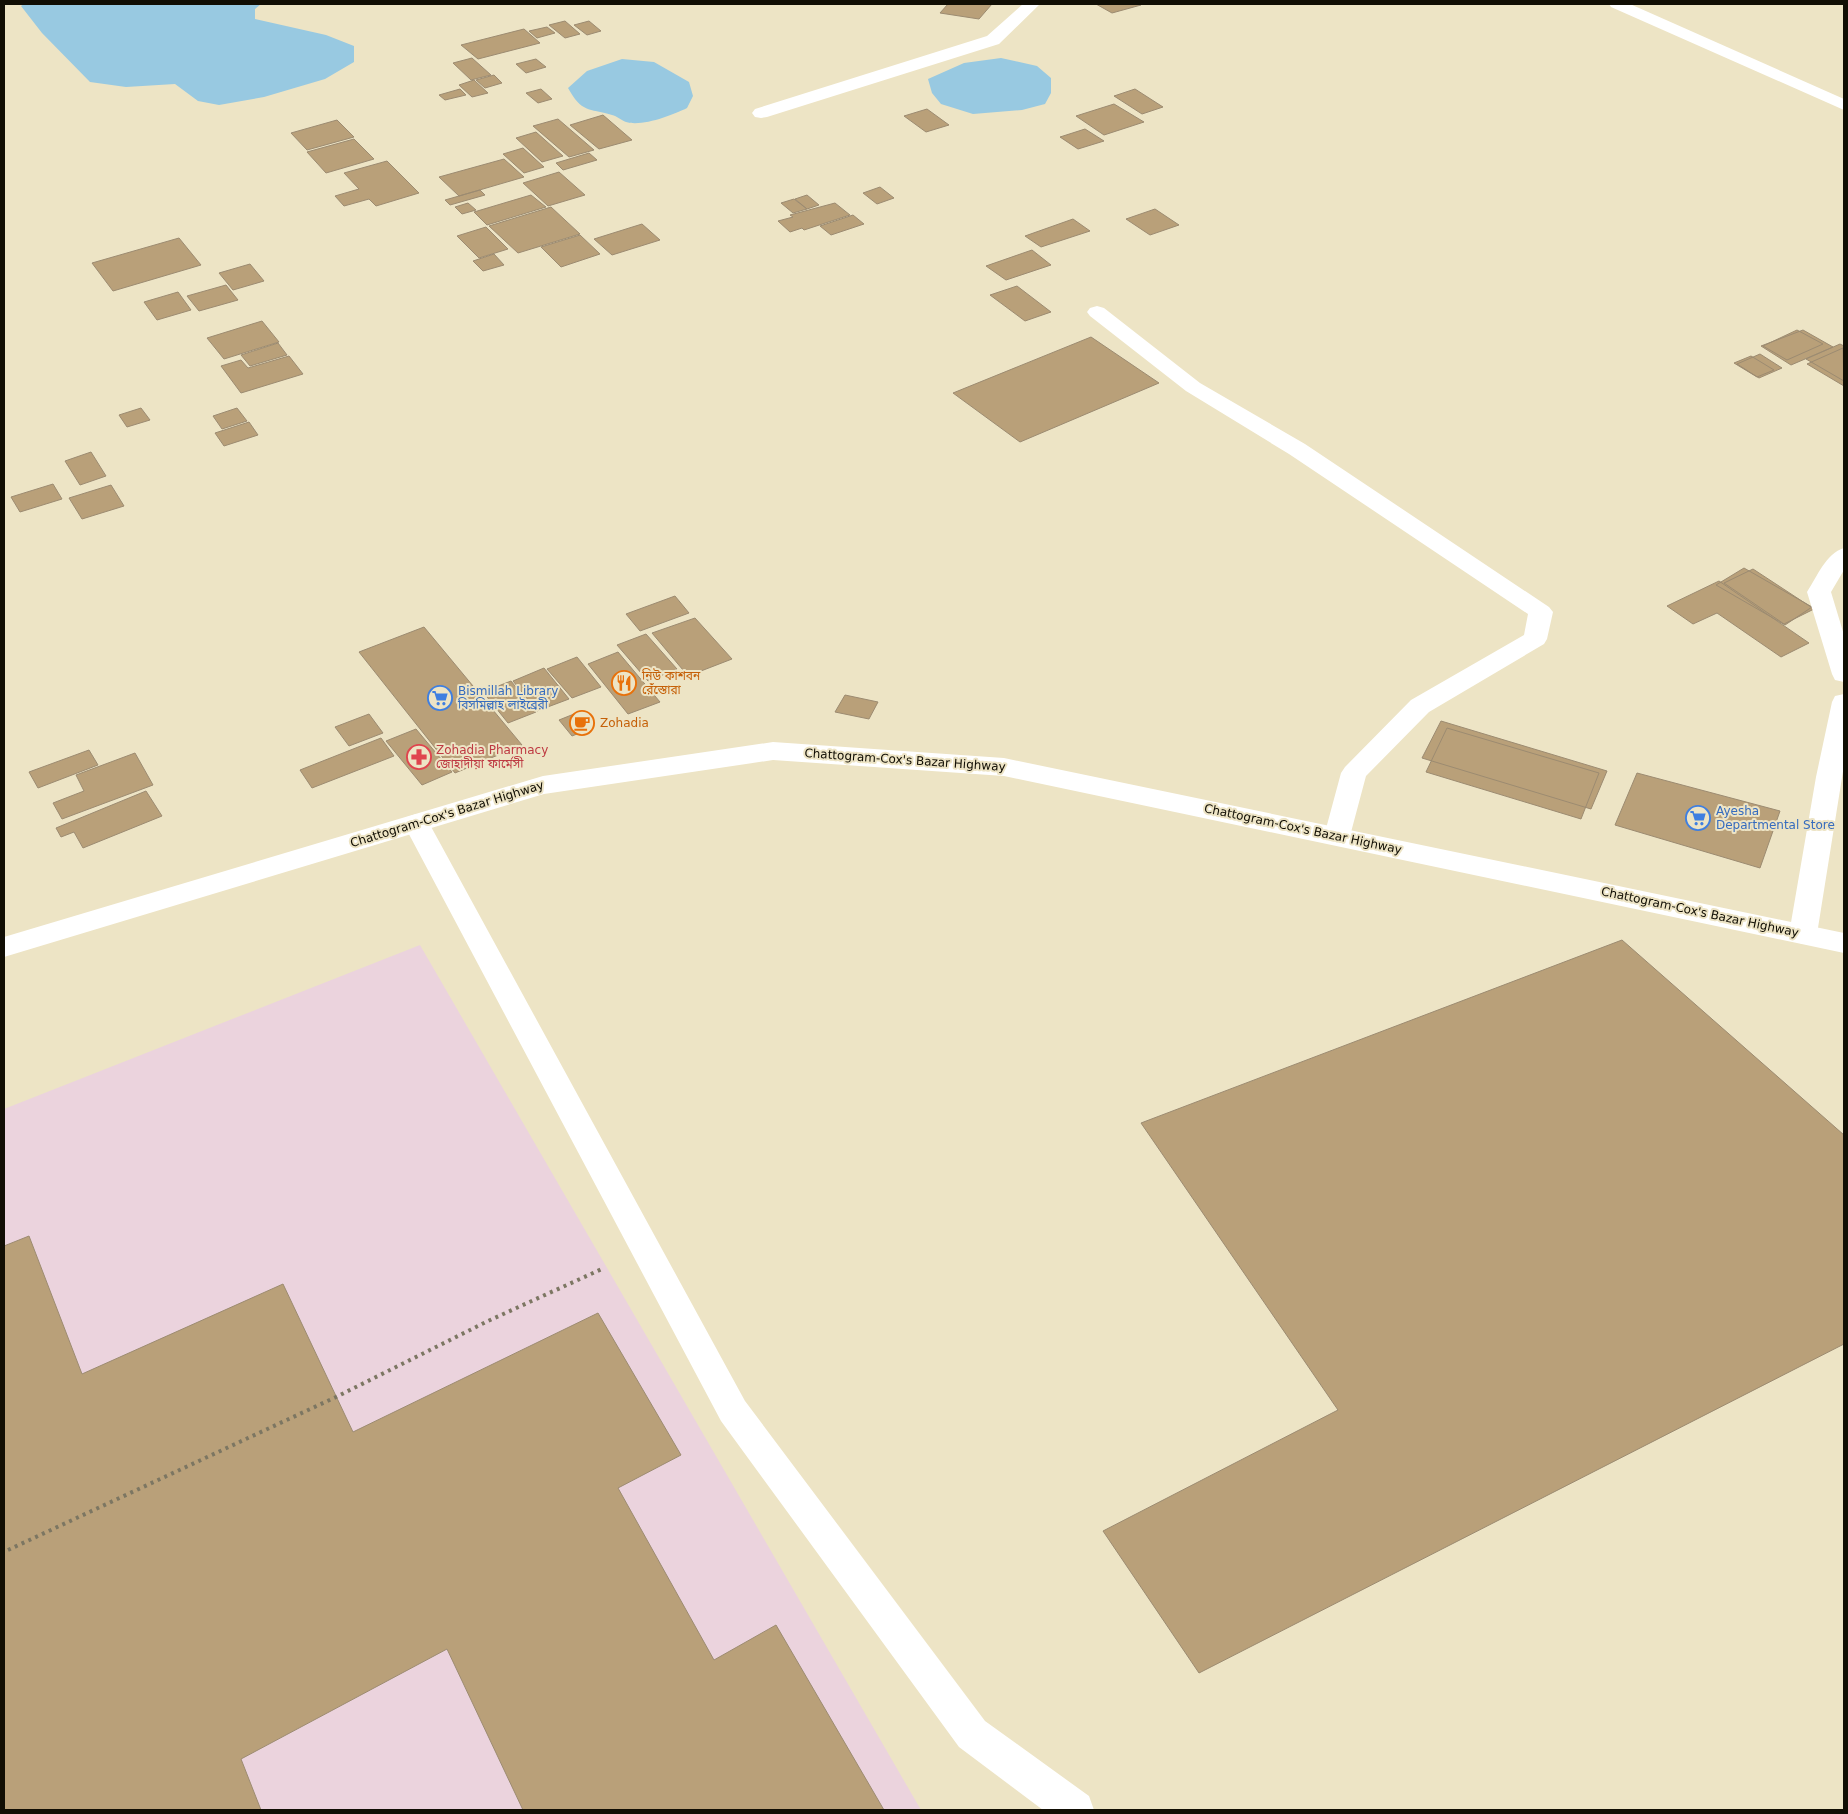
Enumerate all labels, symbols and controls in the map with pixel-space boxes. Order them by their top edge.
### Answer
place label: নিউ কাশবন রেঁস্তোরা [641,668,701,697]
restaurant icon: নিউ কাশবন রেঁস্তোরা [611,670,637,696]
place label: Bismillah Library বিসমিল্লাহ লাইব্রেরী [457,684,558,712]
supermarket icon: Bismillah Library বিসমিল্লাহ লাইব্রেরী [427,685,453,711]
cafe icon: Zohadia [569,710,595,736]
place label: Zohadia [600,716,649,730]
place label: Zohadia Pharmacy জোহাদীয়া ফার্মেসী [436,743,548,771]
pharmacy icon: Zohadia Pharmacy জোহাদীয়া ফার্মেসী [406,744,432,770]
street label: Chattogram-Cox's Bazar Highway [804,746,1006,774]
street label: Chattogram-Cox's Bazar Highway [349,778,545,850]
street label: Chattogram-Cox's Bazar Highway [1203,801,1403,857]
place label: Ayesha Departmental Store [1716,804,1835,832]
supermarket icon: Ayesha Departmental Store [1685,805,1711,831]
street label: Chattogram-Cox's Bazar Highway [1600,884,1800,940]

